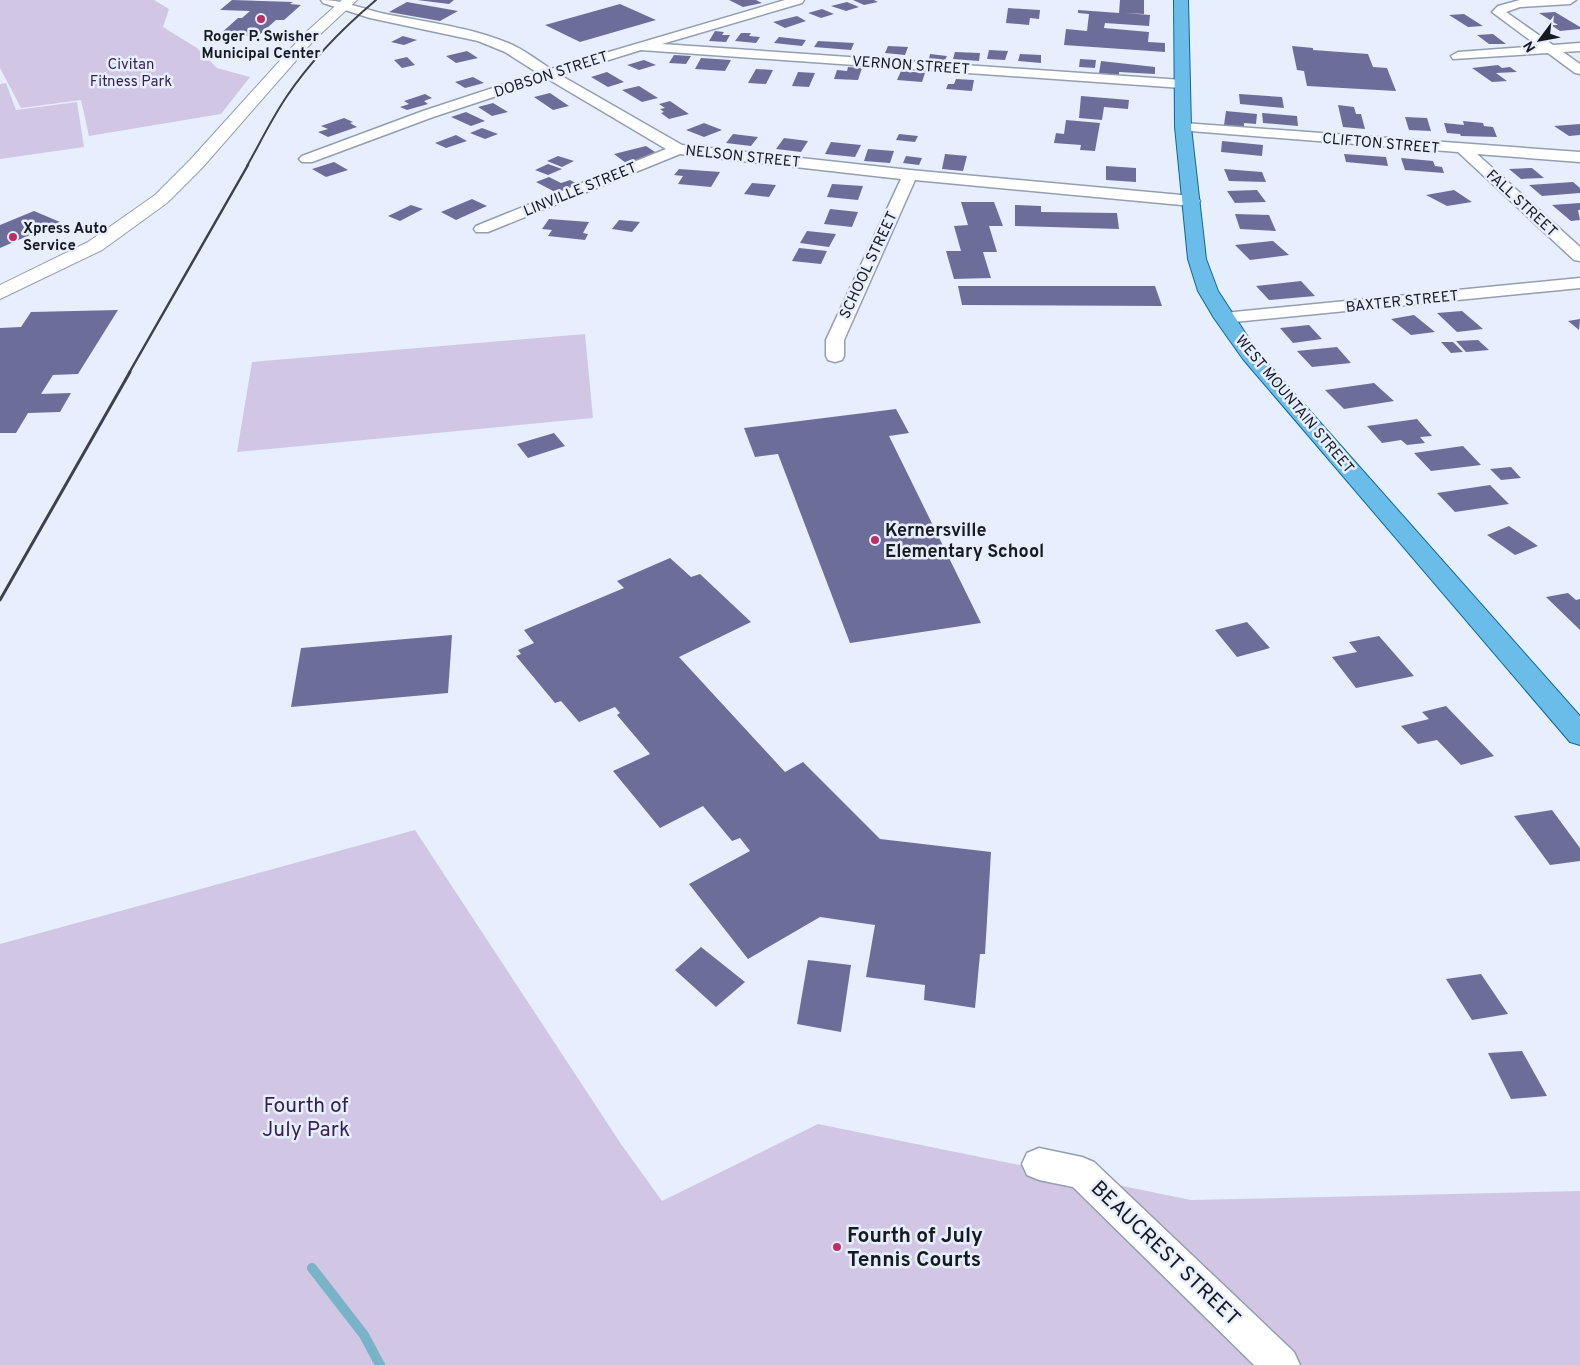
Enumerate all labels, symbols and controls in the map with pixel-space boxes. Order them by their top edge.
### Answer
marker: Roger P. Swisher Municipal Center [255,13,267,25]
north arrow [1515,15,1565,65]
place label: Roger P. Swisher Municipal Center [202,28,321,64]
text: N [1520,37,1540,55]
street label: DOBSON STREET [492,48,611,103]
street label: VERNON STREET [851,53,970,80]
park label: Civitan Fitness Park [90,56,172,92]
street label: CLIFTON STREET [1321,130,1440,159]
street label: NELSON STREET [684,142,801,173]
street label: LINVILLE STREET [521,159,640,222]
street label: FALL STREET [1481,166,1560,242]
street label: SCHOOL STREET [836,209,903,322]
place label: Xpress Auto Service [23,220,108,256]
marker: Xpress Auto Service [7,231,19,243]
street label: BAXTER STREET [1345,287,1459,318]
street label: WEST MOUNTAIN STREET [1230,332,1357,478]
place label: Kernersville Elementary School [885,520,1044,564]
marker: Kernersville Elementary School [869,534,881,546]
park label: Fourth of July Park [262,1093,350,1144]
street label: BEAUCREST STREET [1084,1176,1246,1333]
place label: Fourth of July Tennis Courts [847,1223,983,1274]
marker: Fourth of July Tennis Courts [831,1241,843,1253]

